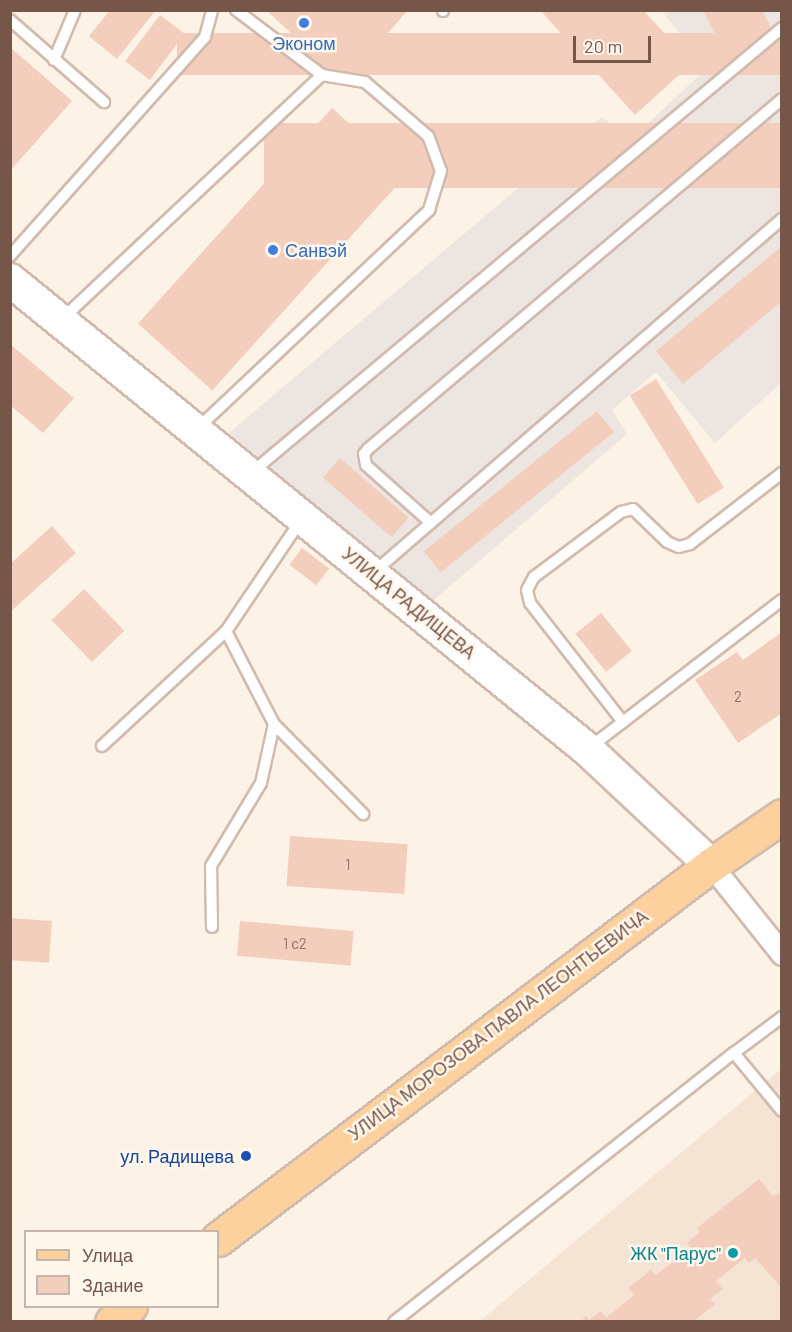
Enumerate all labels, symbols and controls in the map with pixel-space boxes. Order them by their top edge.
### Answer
marker: Эконом [297,16,311,30]
scale bar [576,24,654,62]
place label: Эконом [272,32,336,54]
text: 20 m [584,35,622,57]
place label: Санвэй [285,239,347,261]
marker: Санвэй [266,243,280,257]
street label: УЛИЦА РАДИЩЕВА [338,543,480,663]
house number: 2 [734,688,742,706]
house number: 1 [345,856,351,874]
street label: УЛИЦА МОРОЗОВА ПАВЛА ЛЕОНТЬЕВИЧА [344,905,652,1145]
house number: 1 с2 [283,935,307,953]
place label: ул. Радищева [120,1145,234,1167]
marker: ул. Радищева [239,1149,253,1163]
legend [24,1230,219,1308]
place label: ЖК "Парус" [630,1242,721,1264]
text: Улица [82,1244,133,1266]
marker: ЖК "Парус" [726,1246,740,1260]
text: Здание [82,1274,143,1296]

